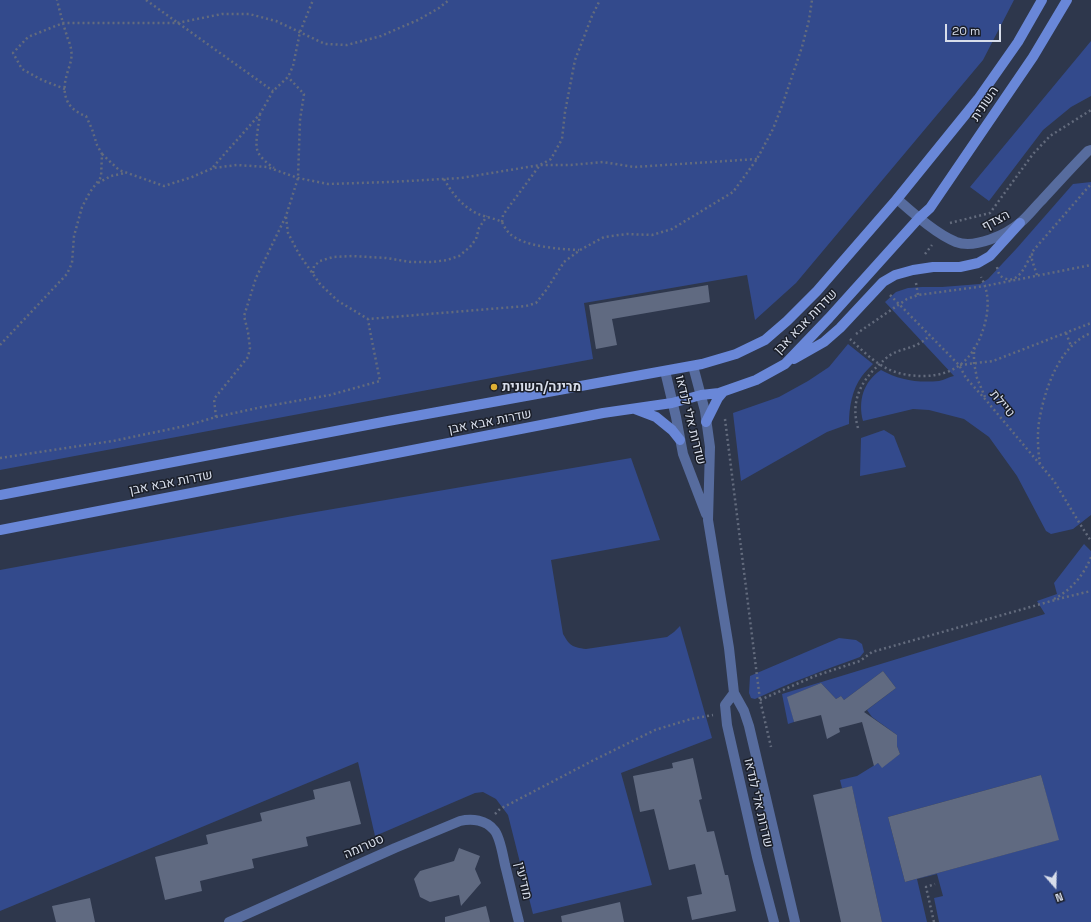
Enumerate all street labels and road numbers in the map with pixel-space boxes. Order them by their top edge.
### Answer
street label: השונית [968,84,1002,124]
street label: הצדף [979,207,1013,235]
street label: שדרות אבא אבן [771,286,841,358]
street label: שדרות אלי לנדאו [671,374,709,466]
street label: טיילת [986,387,1018,421]
street label: שדרות אבא אבן [447,406,533,438]
street label: שדרות אבא אבן [128,467,214,499]
street label: שדרות אלי לנדאו [740,757,776,849]
street label: סטרומה [341,831,387,863]
street label: מודיעין [511,861,535,901]

